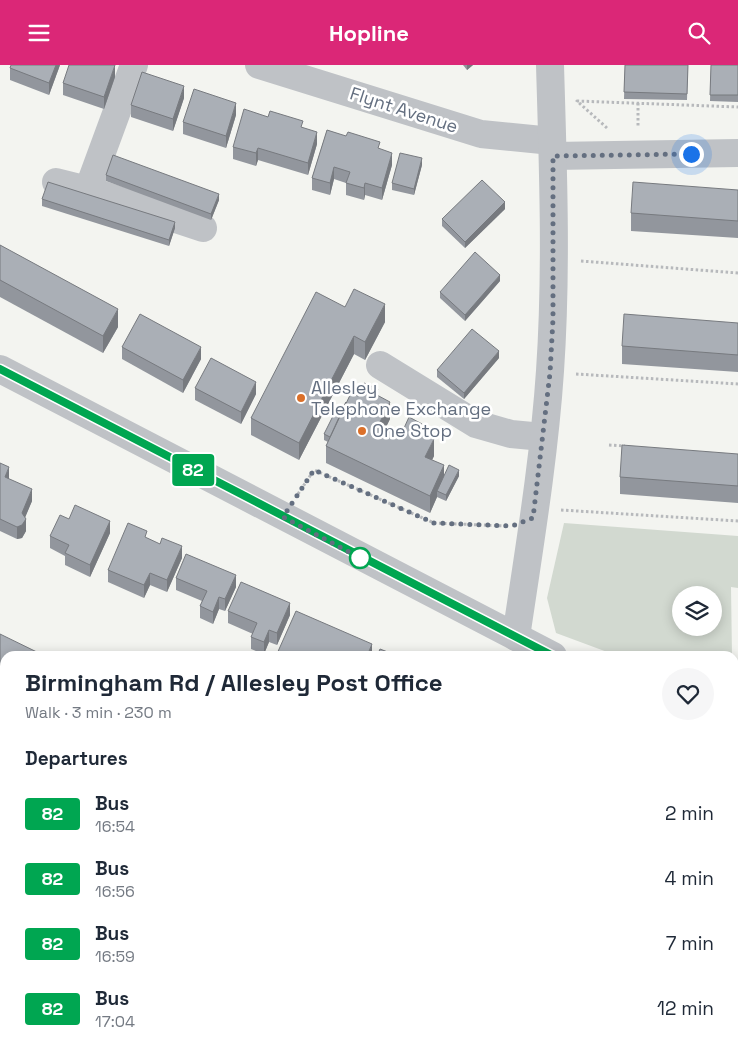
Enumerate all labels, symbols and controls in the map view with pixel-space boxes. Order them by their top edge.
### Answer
icon: menu [25,19,53,47]
text: Hopline [329,19,409,47]
icon: search [685,19,713,47]
street label: Flynt Avenue [347,81,461,138]
your location [679,142,704,167]
place label: Allesley Telephone Exchange [311,376,491,420]
marker: Allesley Telephone Exchange [295,392,307,404]
place label: One Stop [372,419,452,442]
marker: One Stop [356,425,368,437]
line badge: 82 [170,454,216,486]
text: 82 [182,458,204,481]
unlabelled marker [349,547,371,569]
map controls [672,586,722,636]
button: layers [672,586,722,636]
text: Birmingham Rd / Allesley Post Office [25,667,443,698]
button: heart [662,668,714,720]
text: Walk · 3 min · 230 m [25,702,172,723]
text: Departures [25,746,128,771]
text: Bus [95,791,129,816]
text: 2 min [665,801,714,826]
text: 82 [42,802,63,825]
text: 16:54 [95,816,135,837]
text: Bus [95,856,129,881]
text: 4 min [665,866,714,891]
text: 82 [42,867,63,890]
text: 16:56 [95,881,135,902]
text: Bus [95,921,129,946]
text: 7 min [666,931,714,956]
text: 82 [42,932,63,955]
text: 16:59 [95,946,135,967]
text: Bus [95,986,129,1011]
text: 12 min [657,996,714,1021]
text: 82 [42,997,63,1020]
text: 17:04 [95,1011,135,1032]

